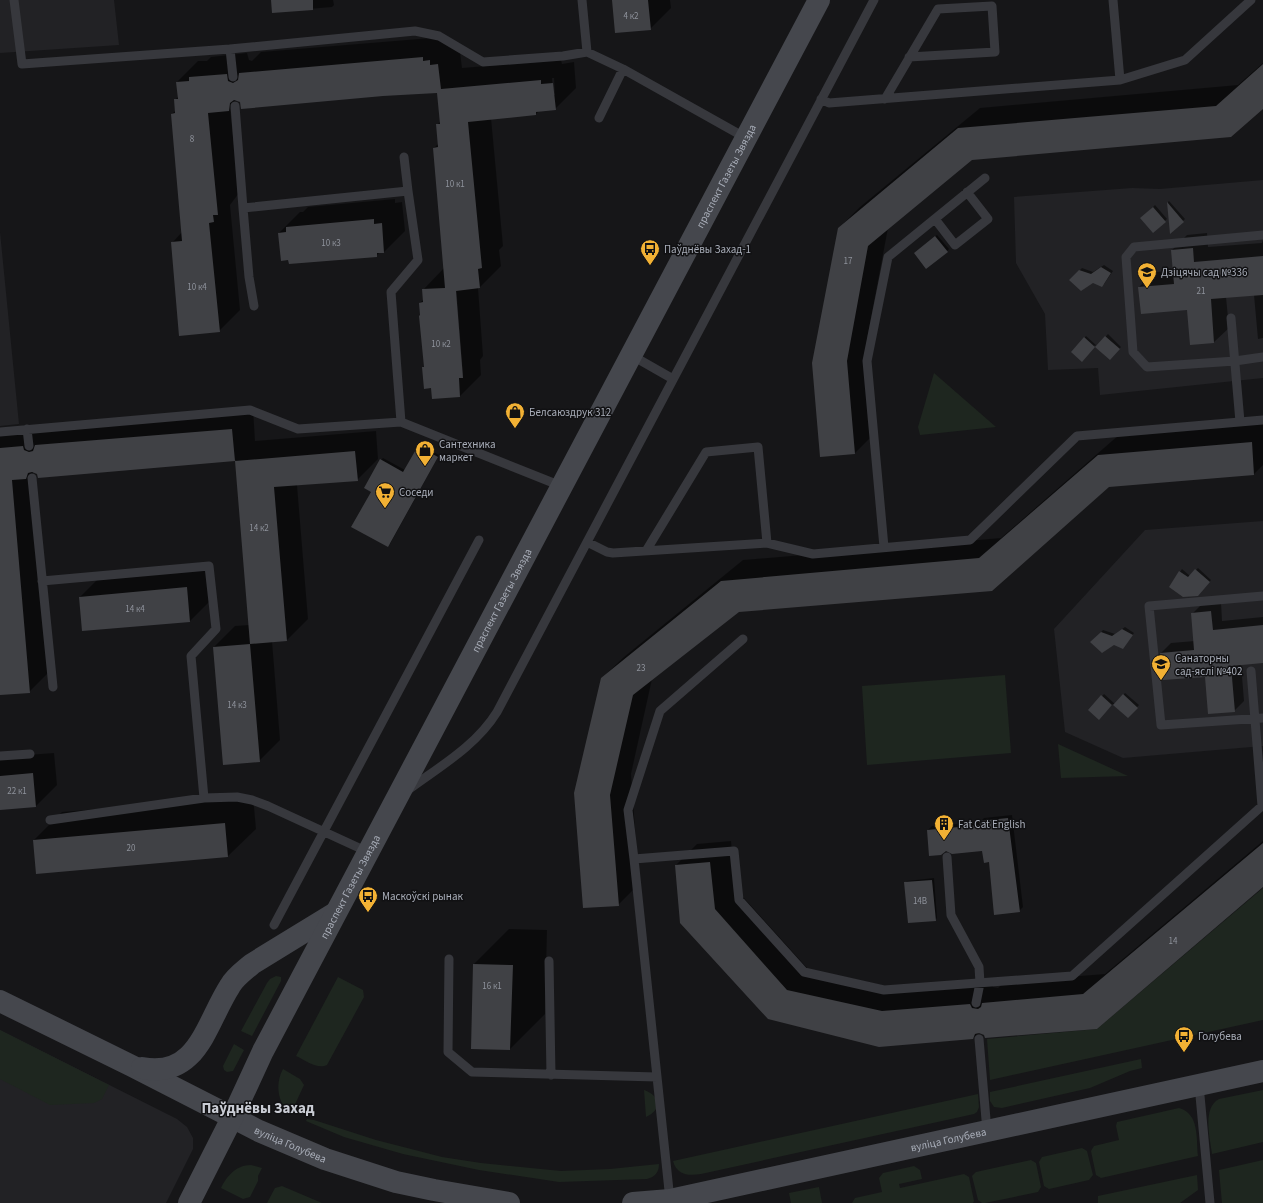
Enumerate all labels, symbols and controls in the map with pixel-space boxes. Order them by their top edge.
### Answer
house number: 4 к2 [623,10,639,23]
street label: праспект Газеты Звязда [693,122,760,231]
house number: 8 [190,133,195,146]
house number: 10 к1 [445,178,465,191]
house number: 10 к3 [321,237,341,250]
bus stop icon: Паўднёвы Захад-1 [639,238,661,266]
place label: Паўднёвы Захад-1 [664,242,751,257]
house number: 17 [844,255,853,268]
school or university icon: Дзіцячы сад №336 [1136,261,1158,289]
place label: Дзіцячы сад №336 [1161,265,1248,280]
house number: 10 к4 [187,281,207,294]
house number: 21 [1197,285,1205,298]
house number: 10 к2 [431,338,451,351]
shop icon: Белсаюздрук 312 [504,401,526,429]
place label: Белсаюздрук 312 [529,405,611,420]
place label: Сантехника маркет [439,437,495,465]
shop icon: Сантехника маркет [414,439,436,467]
supermarket icon: Соседи [374,481,396,509]
place label: Соседи [399,485,434,500]
house number: 14 к2 [249,522,269,535]
street label: праспект Газеты Звязда [468,546,536,655]
house number: 14 к4 [125,603,145,616]
place label: Санаторны сад-яслі №402 [1175,651,1242,679]
school or university icon: Санаторны сад-яслі №402 [1150,653,1172,681]
house number: 23 [637,662,646,675]
house number: 14 к3 [227,699,247,712]
house number: 22 к1 [7,785,27,798]
building icon: Fat Cat English [933,813,955,841]
place label: Fat Cat English [958,817,1025,832]
street label: праспект Газеты Звязда [317,832,384,941]
house number: 20 [127,842,136,855]
bus stop icon: Маскоўскі рынак [357,885,379,913]
place label: Маскоўскі рынак [382,889,463,904]
house number: 14В [913,895,927,908]
house number: 14 [1169,935,1178,948]
house number: 16 к1 [482,980,502,993]
bus stop icon: Голубева [1173,1025,1195,1053]
place label: Голубева [1198,1029,1242,1044]
district label: Паўднёвы Захад [201,1098,315,1119]
street label: вуліца Голубева [252,1123,329,1167]
street label: вуліца Голубева [909,1124,988,1155]

